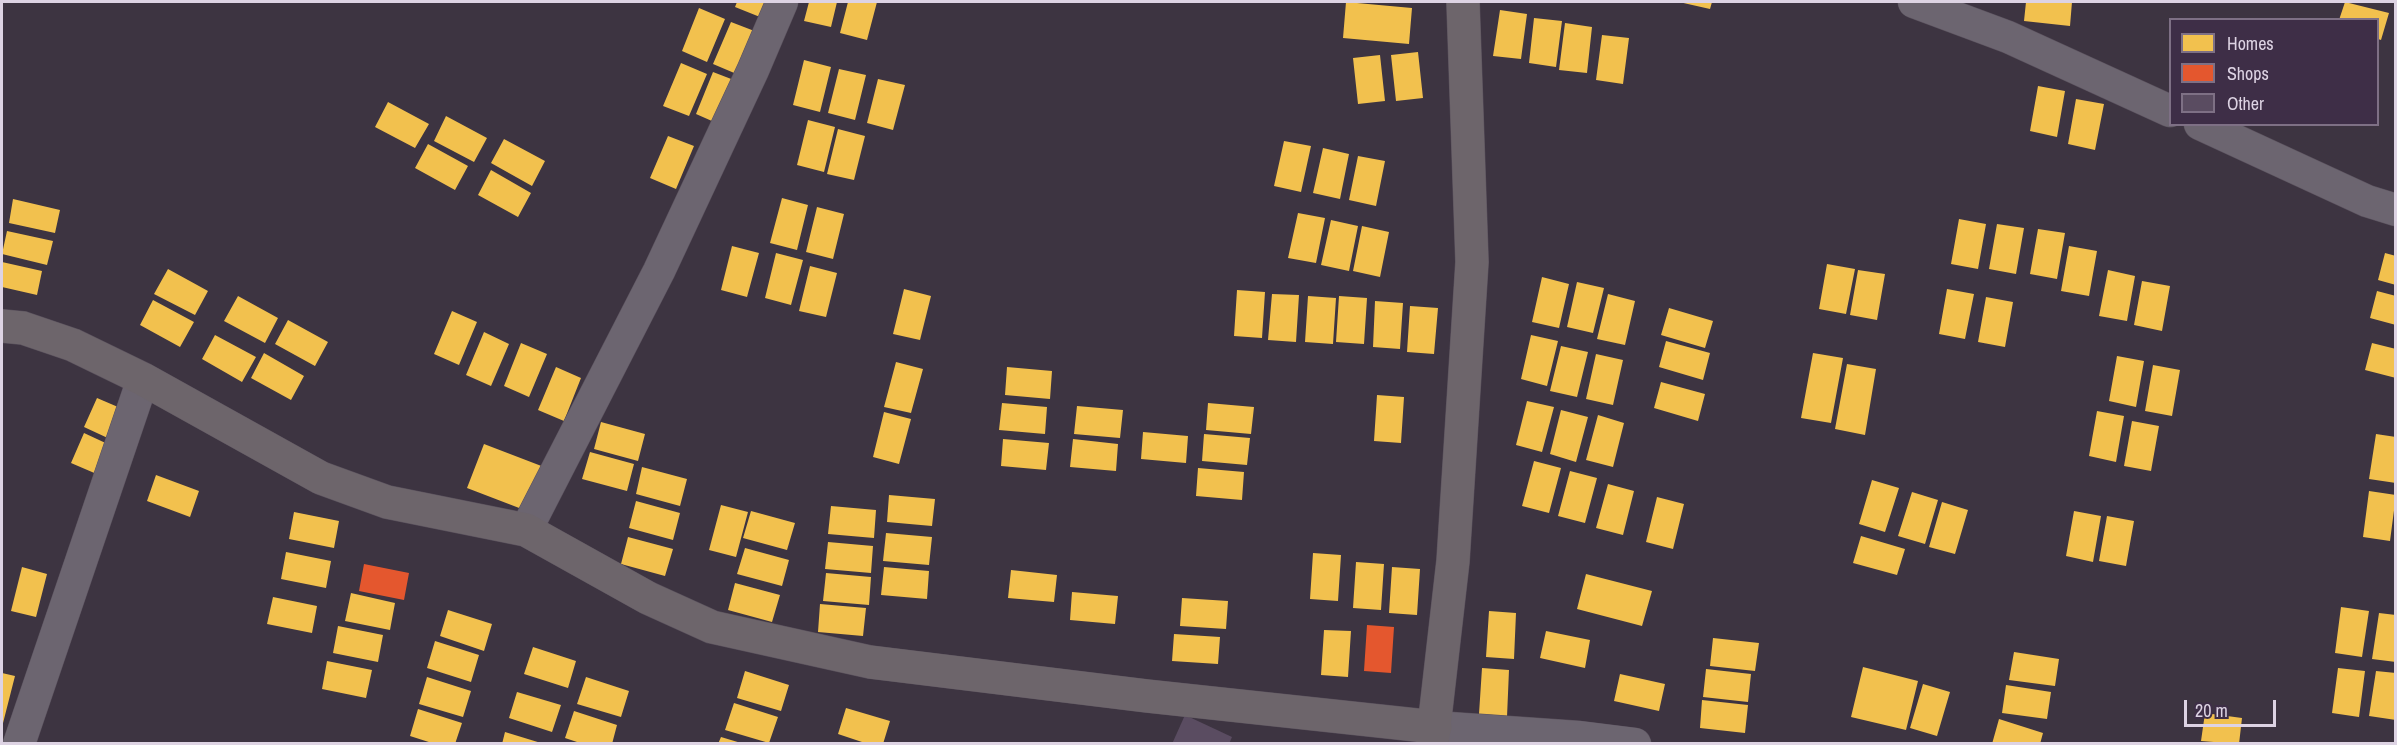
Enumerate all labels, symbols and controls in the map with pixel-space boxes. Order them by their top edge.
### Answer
legend [2169,18,2379,126]
text: Homes [2227,31,2274,56]
text: Shops [2227,61,2269,86]
text: Other [2227,91,2264,116]
scale bar [2187,688,2278,726]
text: 20 m [2195,698,2228,723]

